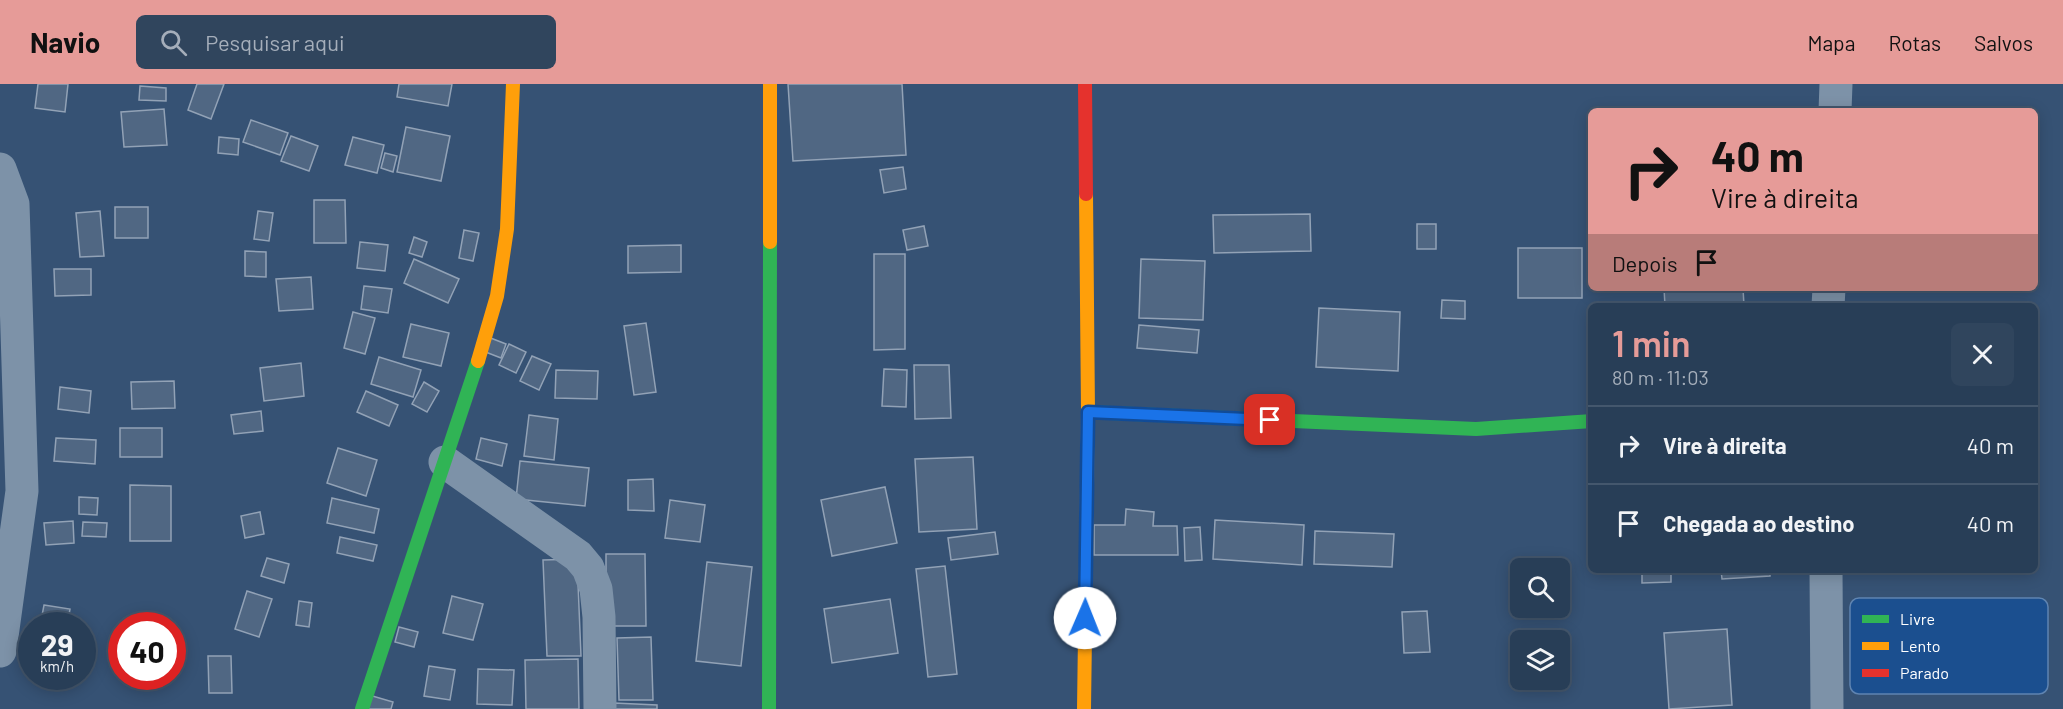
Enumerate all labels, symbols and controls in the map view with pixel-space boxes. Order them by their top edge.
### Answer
search box [136,15,556,69]
text: Navio [30,25,100,59]
icon: search [157,26,190,59]
text: Pesquisar aqui [205,29,345,55]
text: Mapa [1807,30,1855,55]
text: Rotas [1888,30,1941,55]
text: Salvos [1974,30,2033,55]
text: 40 m [1711,130,1804,180]
icon: right [1612,132,1690,210]
text: Vire à direita [1711,181,1859,213]
icon: arrive [1690,246,1723,279]
text: Depois [1612,250,1678,276]
text: 1 min [1612,321,1691,364]
button: close [1951,323,2014,386]
text: 80 m · 11:03 [1612,365,1709,389]
pin [1244,394,1295,445]
icon: arrive [1253,403,1286,436]
icon: right [1612,429,1645,462]
text: Vire à direita [1663,432,1787,458]
text: 40 m [1967,432,2014,458]
icon: arrive [1612,507,1645,540]
text: Chegada ao destino [1663,510,1854,536]
text: 40 m [1967,510,2014,536]
map controls [1510,558,1570,690]
button: search [1510,558,1570,618]
position arrow [1053,586,1117,650]
legend [1850,598,2048,694]
text: Livre [1900,609,1935,628]
speed limit sign: 40 [108,612,186,690]
text: 29 [41,626,73,662]
button: layers [1510,630,1570,690]
text: Lento [1900,636,1941,655]
text: km/h [40,657,74,675]
text: Parado [1900,663,1949,682]

